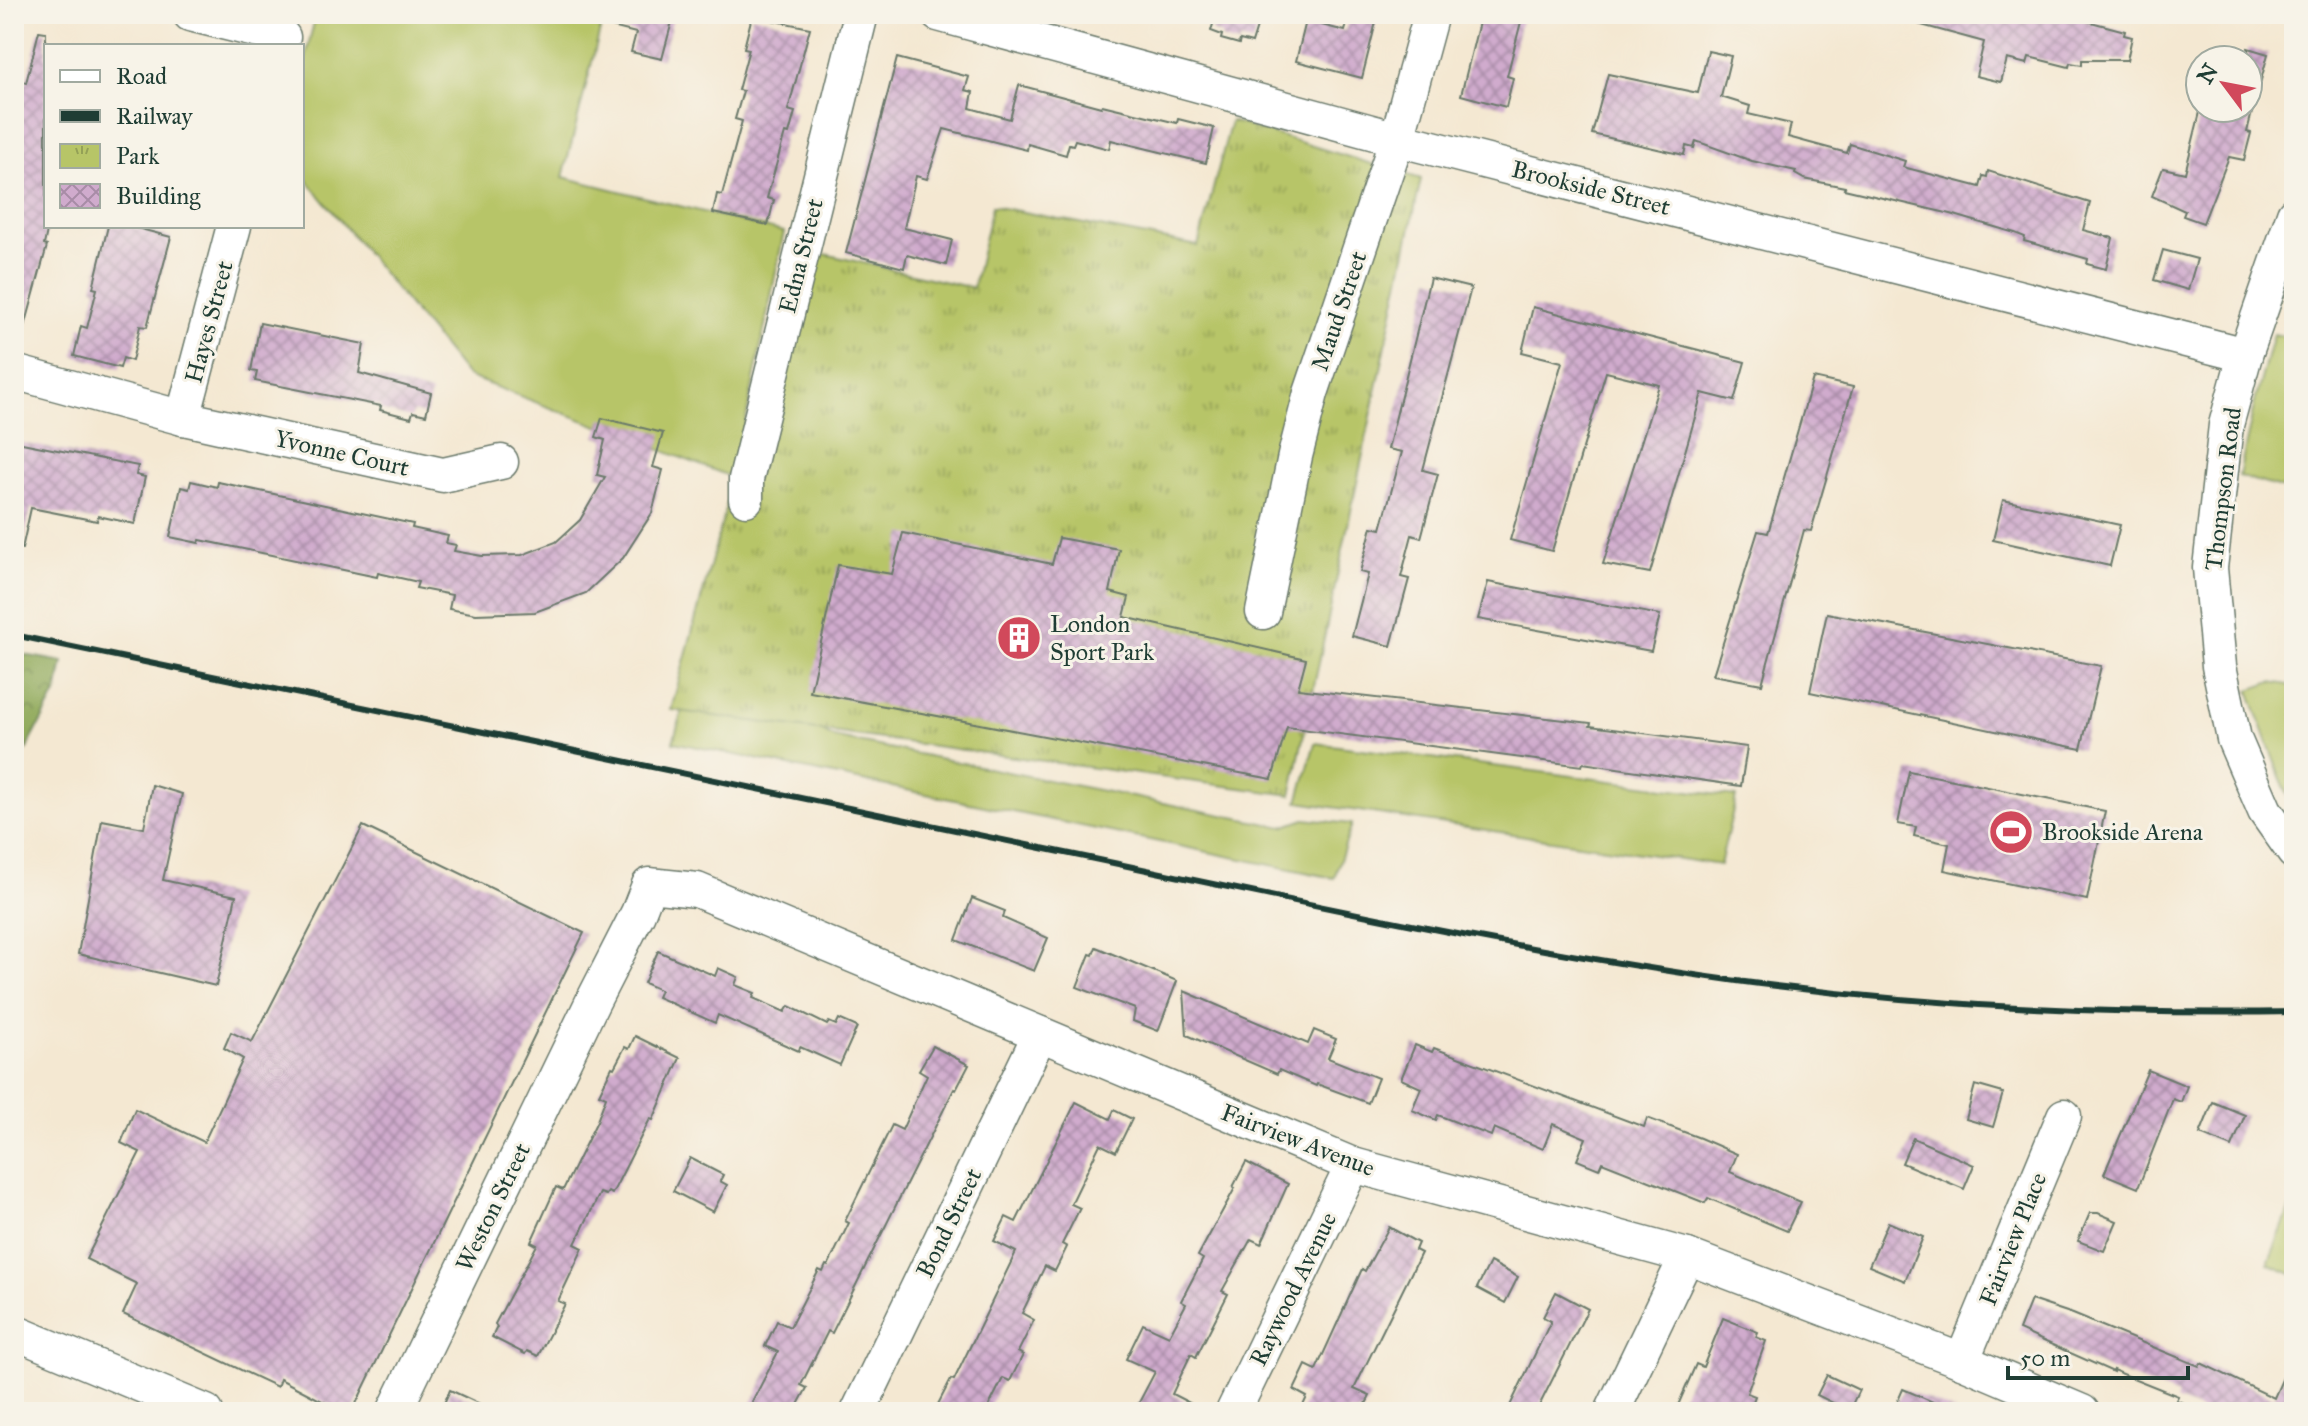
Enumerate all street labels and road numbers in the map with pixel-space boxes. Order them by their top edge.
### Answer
street label: Brookside Street [1509,154,1674,222]
street label: Edna Street [772,195,830,316]
street label: Maud Street [1305,247,1374,375]
street label: Hayes Street [178,257,240,386]
street label: Thompson Road [2198,406,2248,572]
street label: Yvonne Court [272,423,413,483]
street label: Fairview Avenue [1217,1097,1379,1183]
street label: Weston Street [449,1137,537,1276]
street label: Bond Street [910,1163,989,1283]
street label: Fairview Place [1973,1168,2053,1310]
street label: Raywood Avenue [1243,1207,1343,1371]

